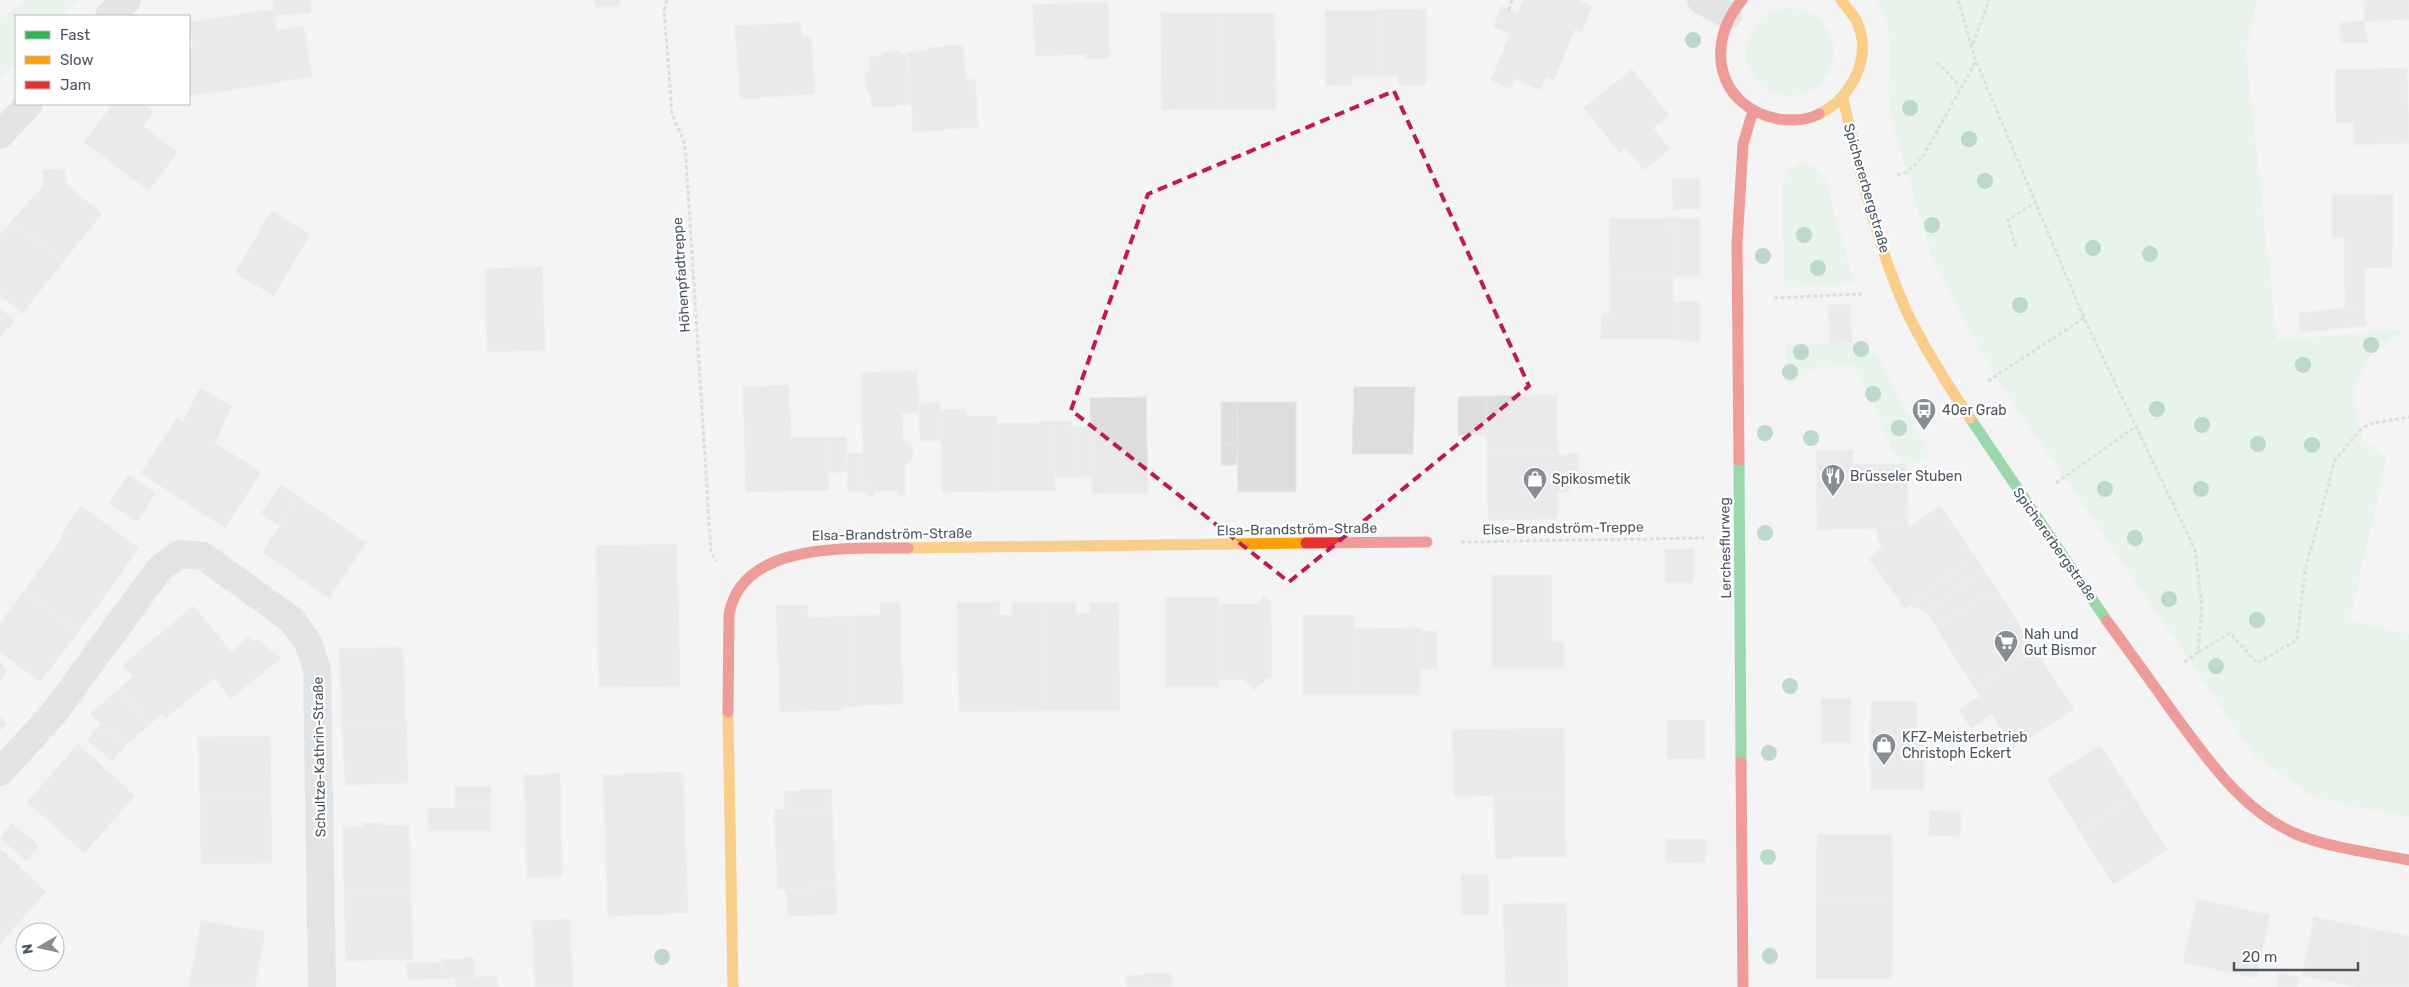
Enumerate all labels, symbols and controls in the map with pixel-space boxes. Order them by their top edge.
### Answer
legend [15,15,190,105]
text: Fast [60,26,90,44]
text: Slow [60,51,93,69]
text: Jam [60,76,91,94]
street label: Spichererbergstraße [1840,121,1893,255]
street label: Höhenpfadtreppe [669,217,694,333]
bus stop icon: 40er Grab [1911,397,1937,431]
place label: 40er Grab [1942,402,2007,419]
restaurant icon: Brüsseler Stuben [1820,463,1846,497]
shop icon: Spikosmetik [1522,466,1548,500]
place label: Brüsseler Stuben [1850,468,1962,485]
place label: Spikosmetik [1552,471,1632,488]
street label: Spichererbergstraße [2009,484,2100,604]
street label: Lerchesflurweg [1716,497,1735,599]
street label: Else-Brandström-Treppe [1482,519,1644,538]
street label: Elsa-Brandström-Straße [1217,520,1378,539]
street label: Elsa-Brandström-Straße [812,525,973,544]
place label: Nah und Gut Bismor [2024,626,2097,659]
supermarket icon: Nah und Gut Bismor [1993,629,2019,663]
street label: Schultze-Kathrin-Straße [310,676,329,837]
place label: KFZ-Meisterbetrieb Christoph Eckert [1902,729,2028,762]
shop icon: KFZ-Meisterbetrieb Christoph Eckert [1871,732,1897,766]
north arrow [15,922,65,972]
scale bar [2234,940,2358,972]
text: N [18,943,37,955]
text: 20 m [2242,948,2277,966]

